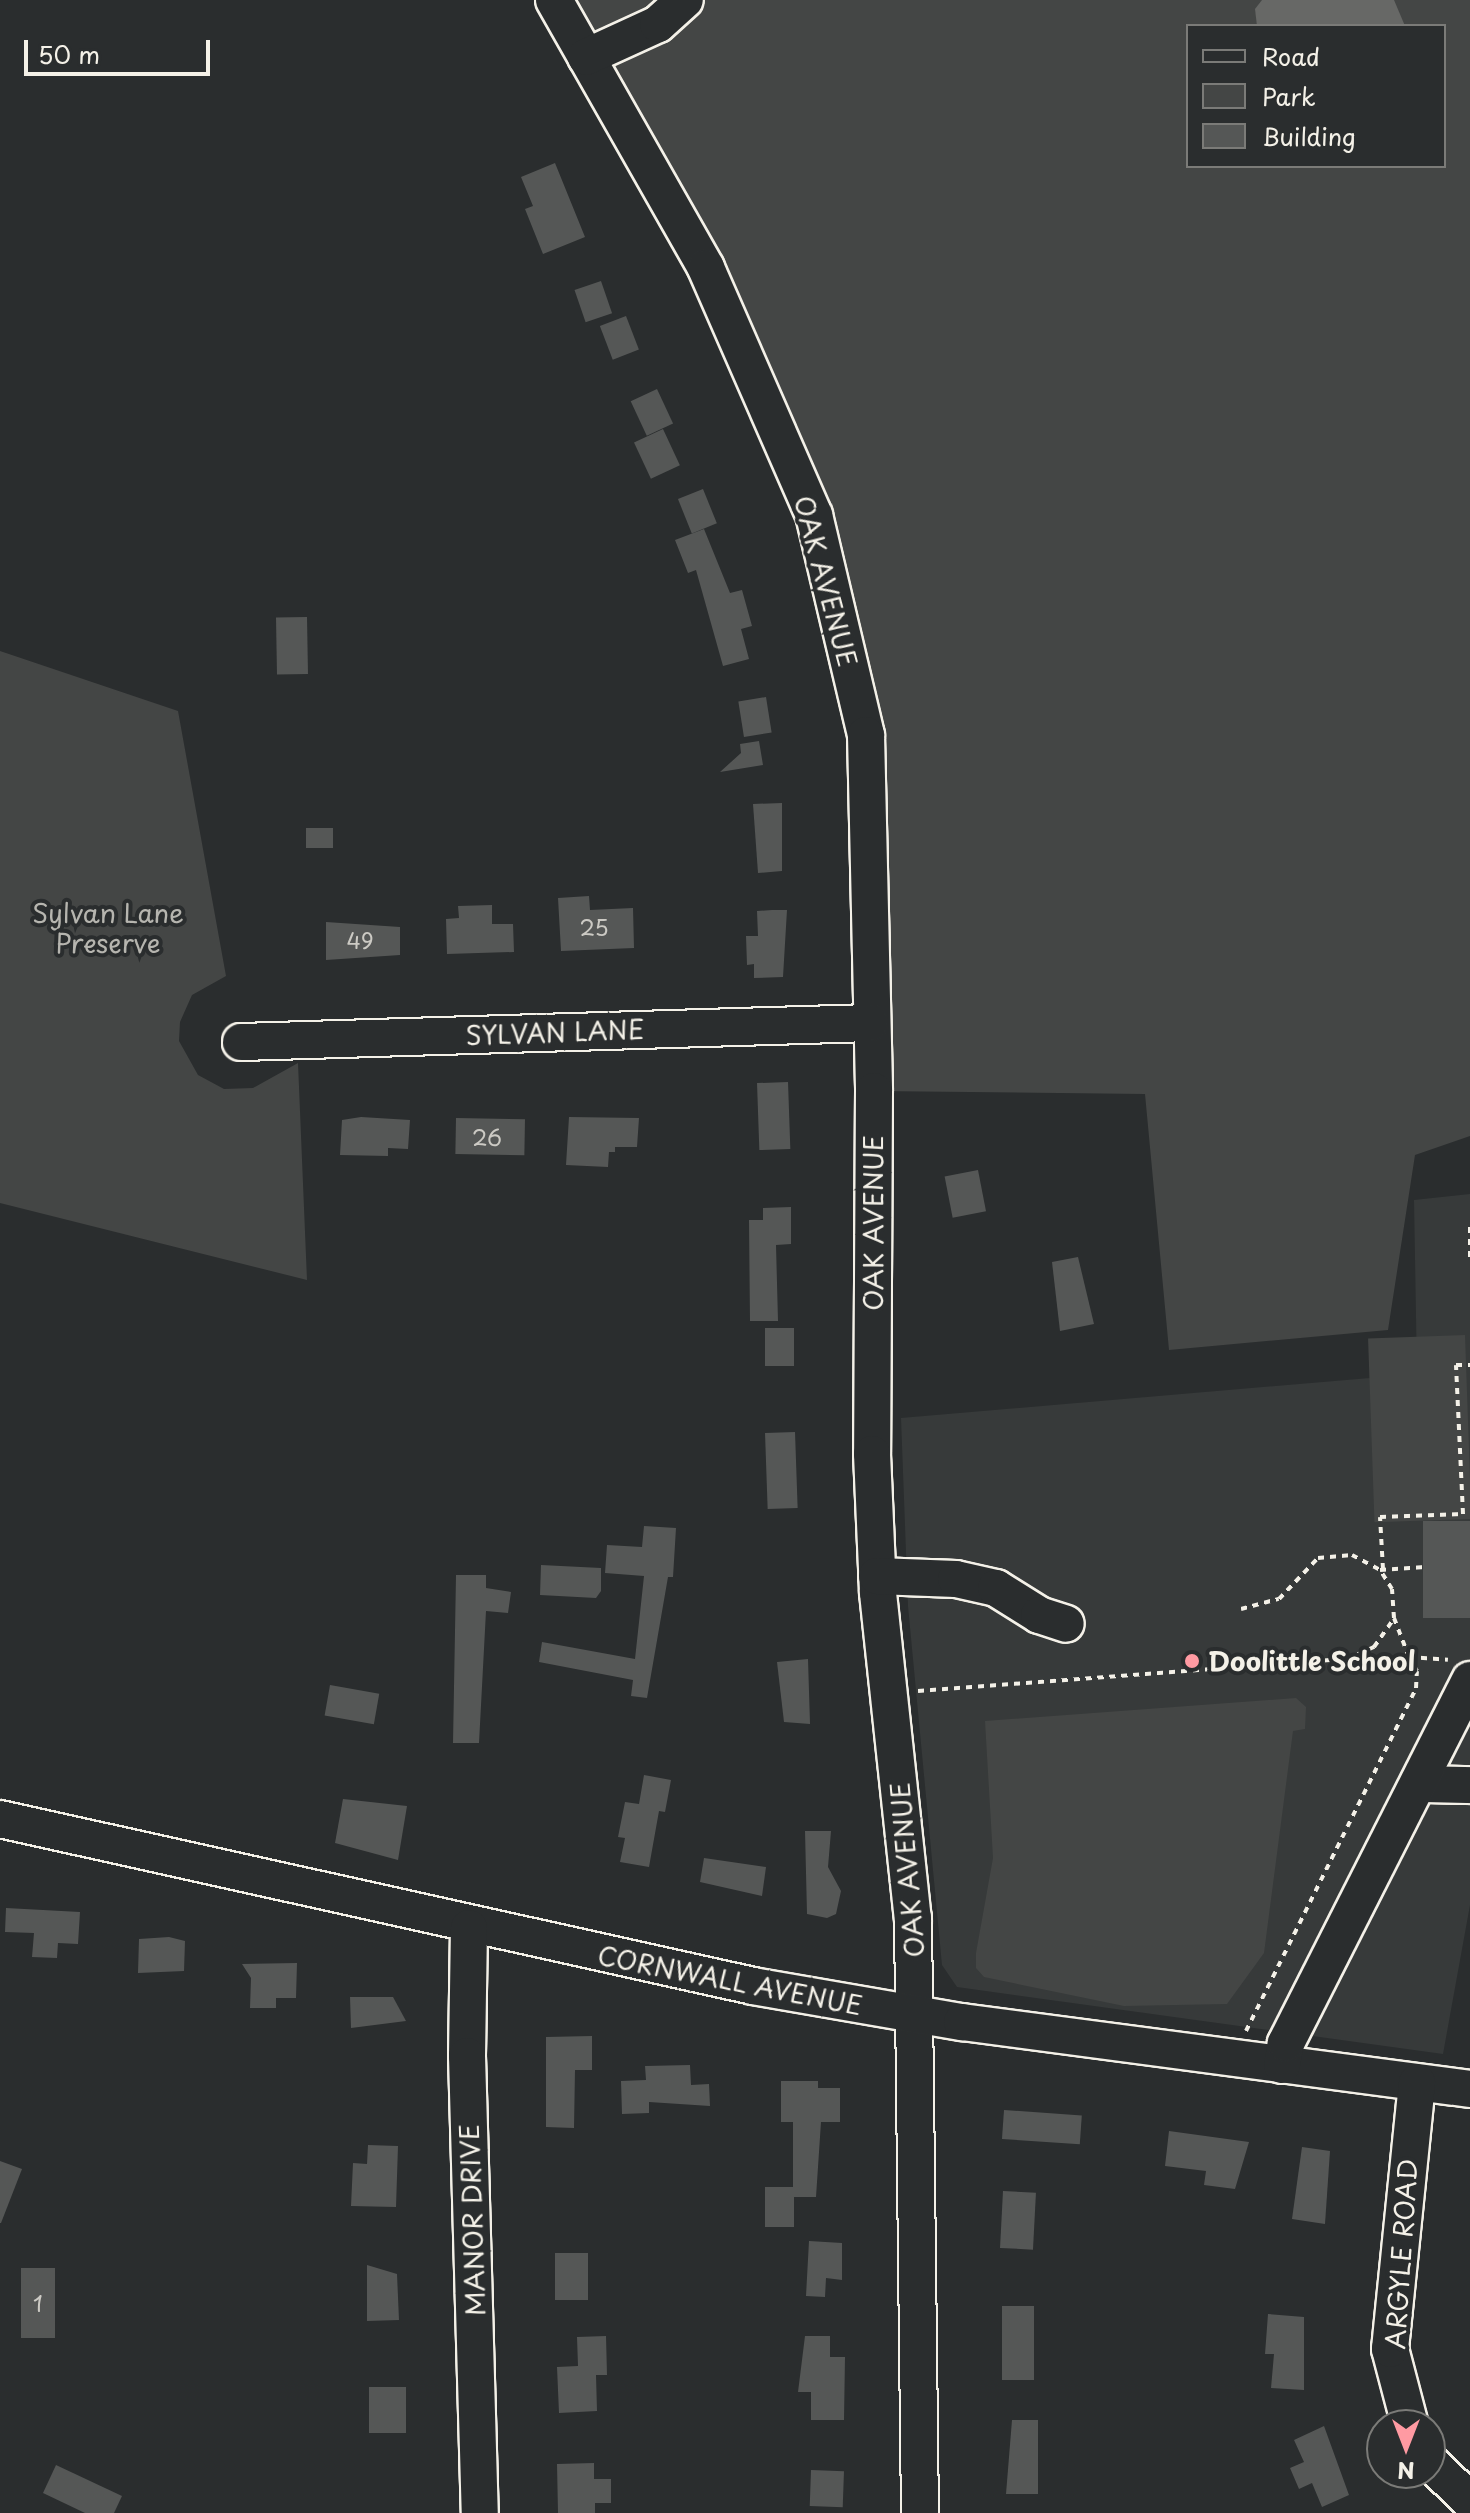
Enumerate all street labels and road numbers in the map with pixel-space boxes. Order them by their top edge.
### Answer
street label: OAK AVENUE [788,493,864,669]
street label: SYLVAN LANE [465,1013,645,1051]
street label: OAK AVENUE [857,1136,889,1310]
street label: OAK AVENUE [884,1782,930,1958]
street label: CORNWALL AVENUE [594,1939,866,2021]
street label: MANOR DRIVE [453,2123,491,2317]
street label: ARGYLE ROAD [1379,2157,1423,2351]

